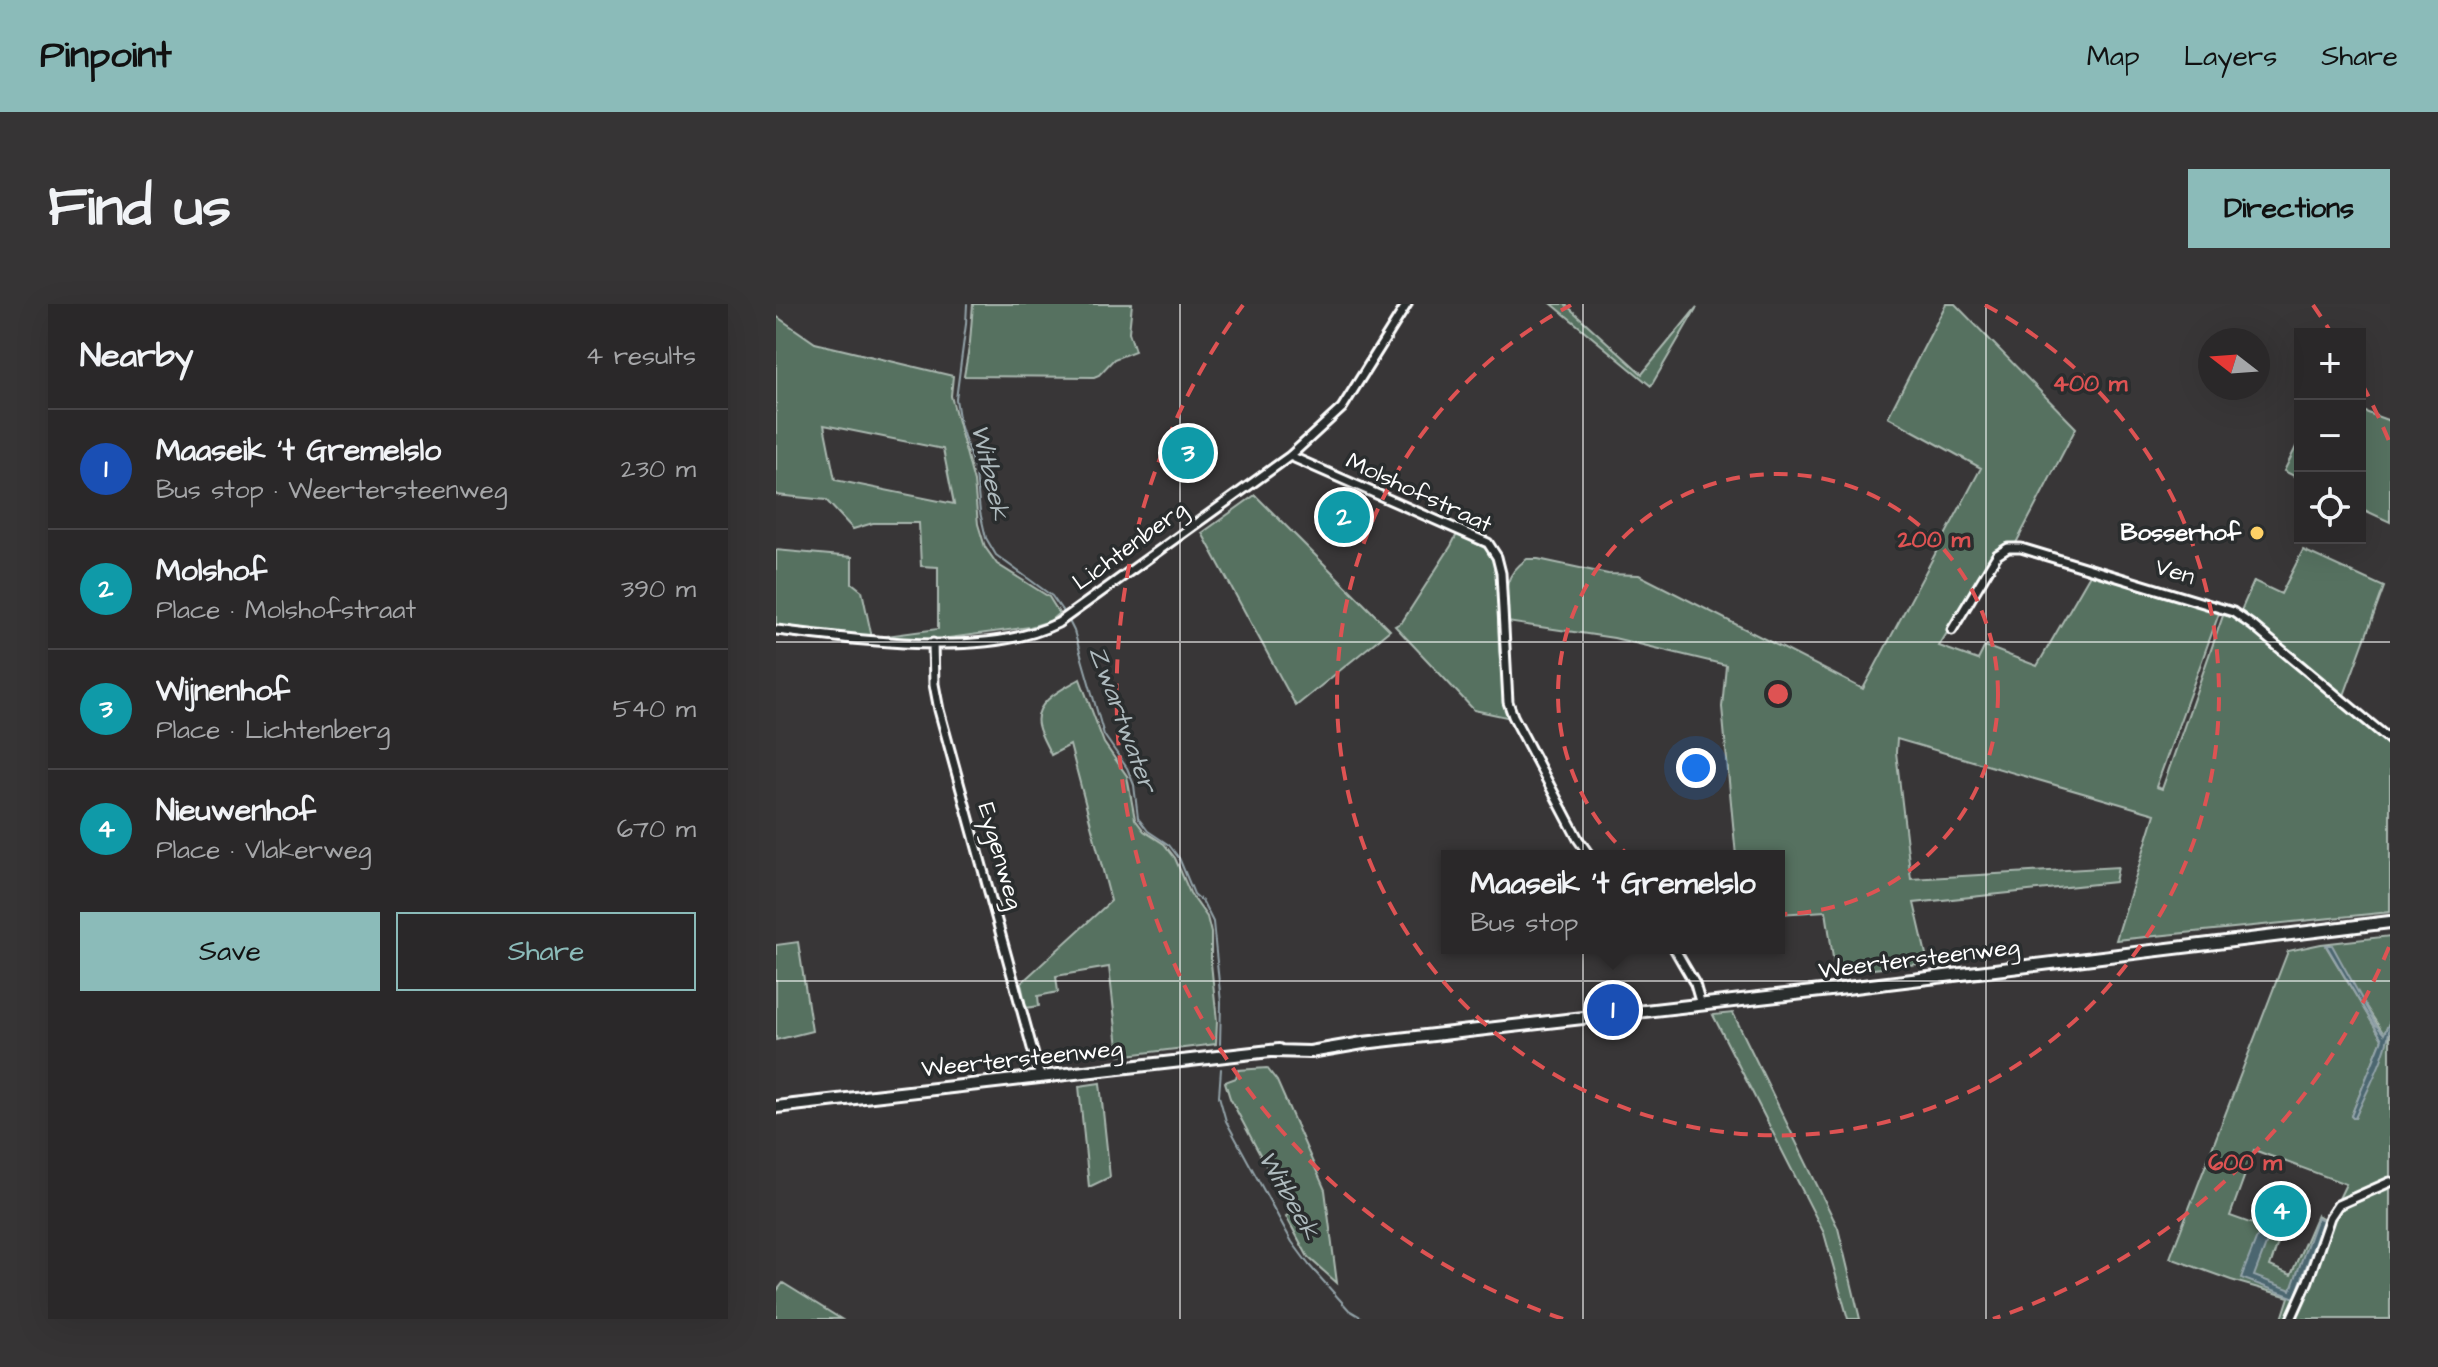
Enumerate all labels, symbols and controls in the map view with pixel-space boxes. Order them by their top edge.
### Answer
text: Pinpoint [40,30,172,82]
text: Map [2087,37,2140,76]
text: Layers [2184,37,2277,76]
text: Share [2321,37,2398,76]
text: Find us [48,169,231,247]
button: Directions [2188,169,2390,248]
north arrow [2198,328,2270,400]
map controls [2294,328,2366,544]
button: + [2294,328,2366,400]
text: Nearby [80,332,194,380]
text: 4 results [586,338,696,374]
text: 400 m [2053,367,2128,401]
button: − [2294,400,2366,472]
water label: Witbeek [961,420,1019,525]
pin: 3 [1162,423,1214,483]
text: Maaseik 't Gremelslo [156,430,441,472]
street label: Molshofstraat [1340,444,1498,542]
text: 1 [104,451,108,487]
text: 230 m [621,451,696,487]
text: Bus stop · Weertersteenweg [156,472,507,508]
button: locate [2294,472,2366,544]
pin: 2 [1318,487,1370,547]
street label: Lichtenberg [1066,493,1195,600]
place label: Bosserhof [2120,516,2242,550]
text: 200 m [1897,523,1970,557]
marker: Bosserhof [2248,524,2266,542]
text: Molshof [156,550,267,592]
street label: Ven [2151,550,2199,594]
text: 2 [99,571,113,607]
text: 390 m [621,571,696,607]
text: Place · Molshofstraat [156,592,416,628]
water label: Zwartwater [1080,641,1167,799]
text: Wijnenhof [156,670,290,712]
centre of rings [1764,680,1792,708]
text: 3 [99,691,113,727]
text: 540 m [613,691,696,727]
text: Place · Lichtenberg [156,712,390,748]
your location [1676,748,1716,788]
text: Nieuwenhof [156,790,316,832]
street label: Eygenweg [968,799,1031,914]
text: 4 [97,811,115,847]
text: 670 m [617,811,696,847]
text: Place · Vlakerweg [156,832,371,868]
popup [1441,850,1785,954]
text: Maaseik 't Gremelslo [1470,863,1756,905]
text: Bus stop [1470,905,1578,941]
button: Save [80,912,380,991]
button: Share [396,912,696,991]
street label: Weertersteenweg [1817,930,2022,989]
pin: 1 [1587,980,1639,1040]
street label: Weertersteenweg [920,1032,1124,1087]
water label: Witbeek [1249,1144,1330,1247]
text: 600 m [2208,1146,2282,1180]
pin: 4 [2255,1181,2307,1241]

